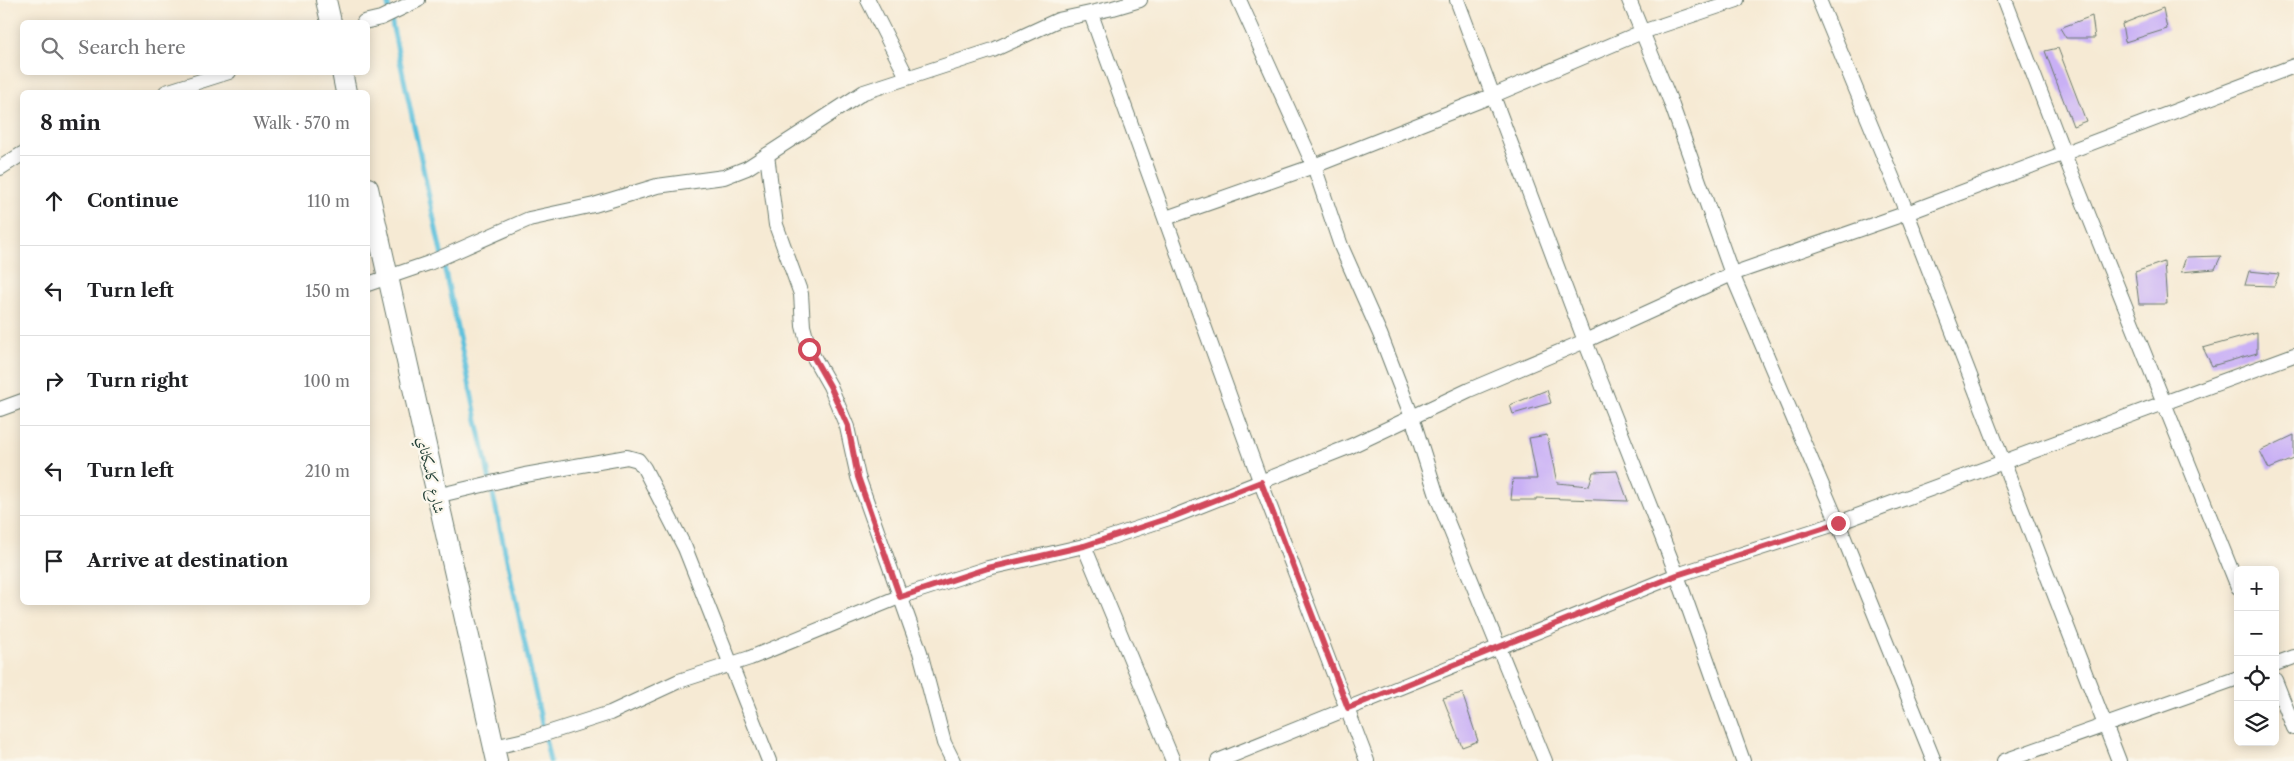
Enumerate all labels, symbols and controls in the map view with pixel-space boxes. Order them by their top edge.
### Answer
search box [20,20,370,75]
icon: search [38,34,66,62]
text: Search here [78,36,186,59]
text: 8 min [40,110,101,135]
text: Walk · 570 m [253,113,350,133]
icon: ahead [40,187,68,215]
text: Continue [87,189,179,212]
text: 110 m [307,191,350,211]
icon: left [40,277,68,305]
text: Turn left [87,279,174,302]
text: 150 m [305,281,350,301]
route start [798,338,821,361]
icon: right [40,367,68,395]
text: Turn right [87,369,188,392]
text: 100 m [304,371,350,391]
street label: شارع كاسكاناي [409,435,449,516]
icon: left [40,457,68,485]
text: Turn left [87,459,174,482]
text: 210 m [305,461,350,481]
route end [1827,512,1850,535]
icon: arrive [40,547,68,575]
text: Arrive at destination [87,549,288,572]
map controls [2234,566,2279,746]
button: + [2234,566,2279,611]
button: − [2234,611,2279,656]
button: locate [2234,656,2279,701]
button: layers [2234,701,2279,746]

